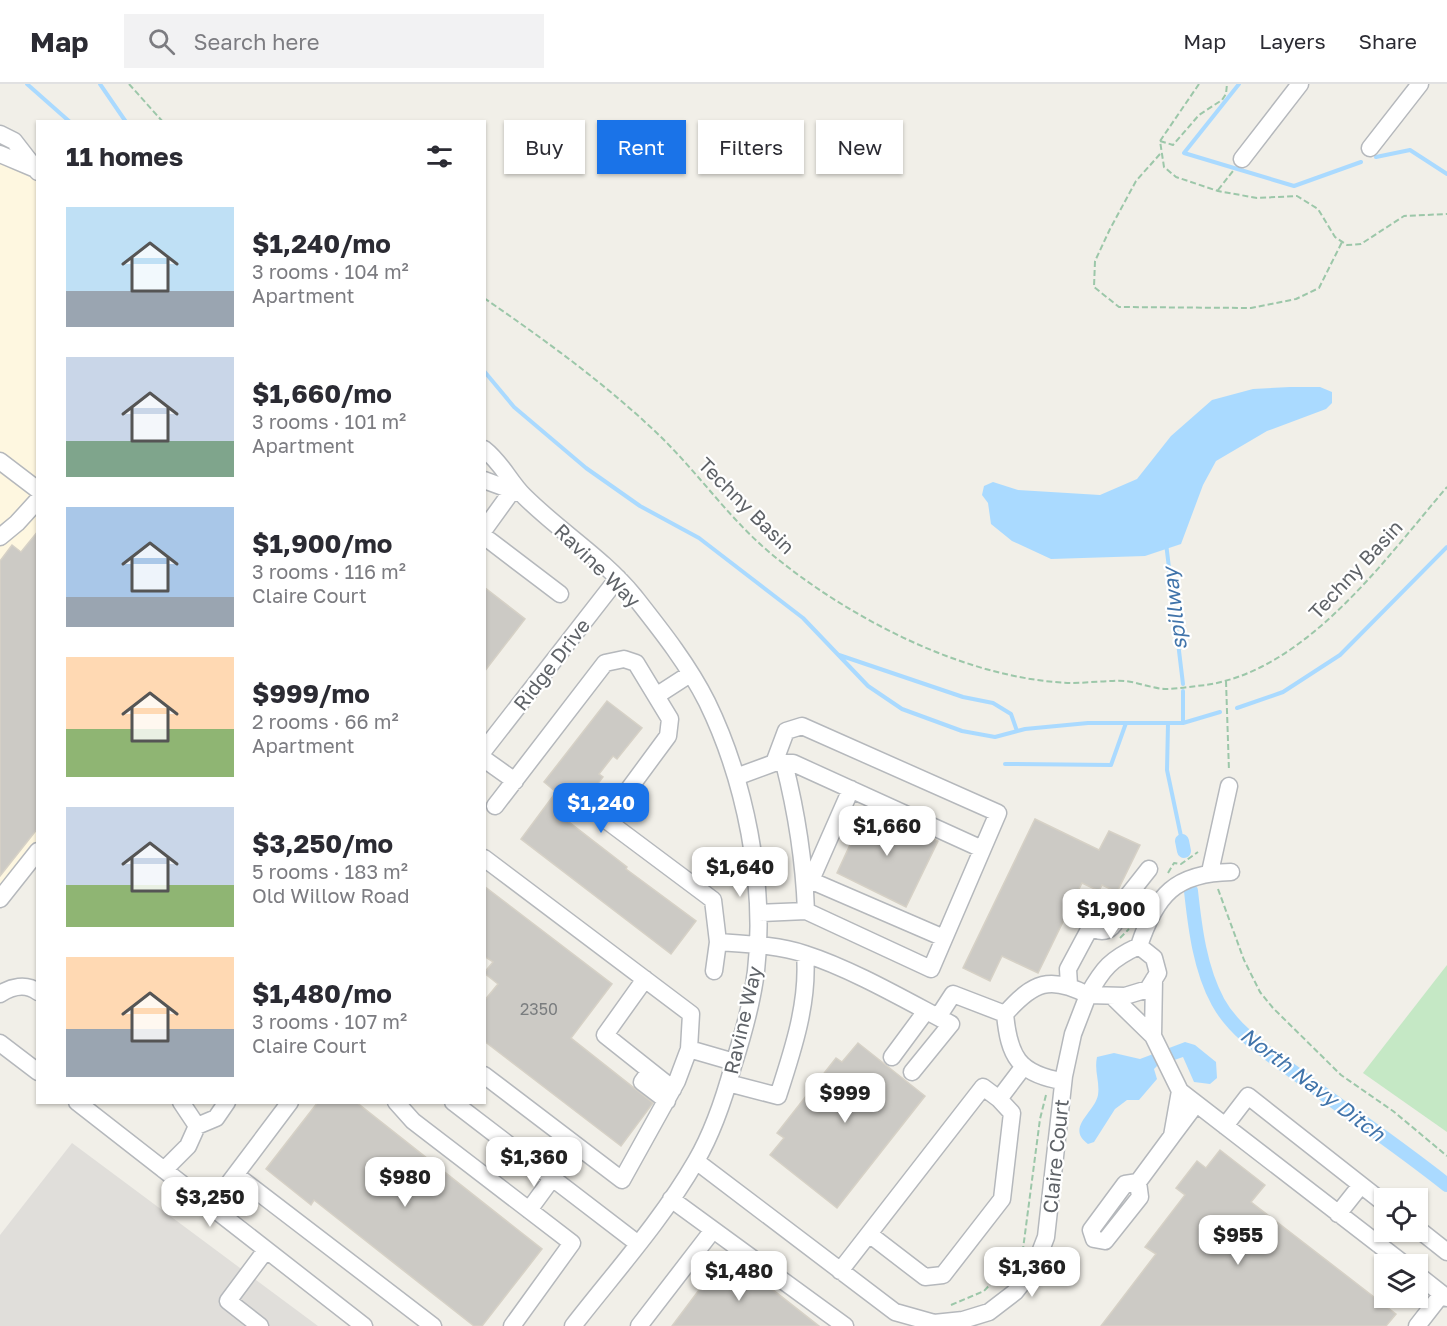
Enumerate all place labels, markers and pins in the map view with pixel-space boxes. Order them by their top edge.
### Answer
pin: $1,240 [552,783,650,834]
pin: $1,660 [838,806,936,857]
pin: $1,640 [691,847,789,898]
pin: $1,900 [1062,889,1160,940]
pin: $999 [809,1073,881,1124]
pin: $1,360 [485,1137,583,1188]
pin: $980 [369,1157,441,1208]
pin: $3,250 [161,1177,259,1228]
pin: $955 [1202,1215,1274,1266]
pin: $1,360 [983,1247,1081,1298]
pin: $1,480 [690,1251,788,1302]

